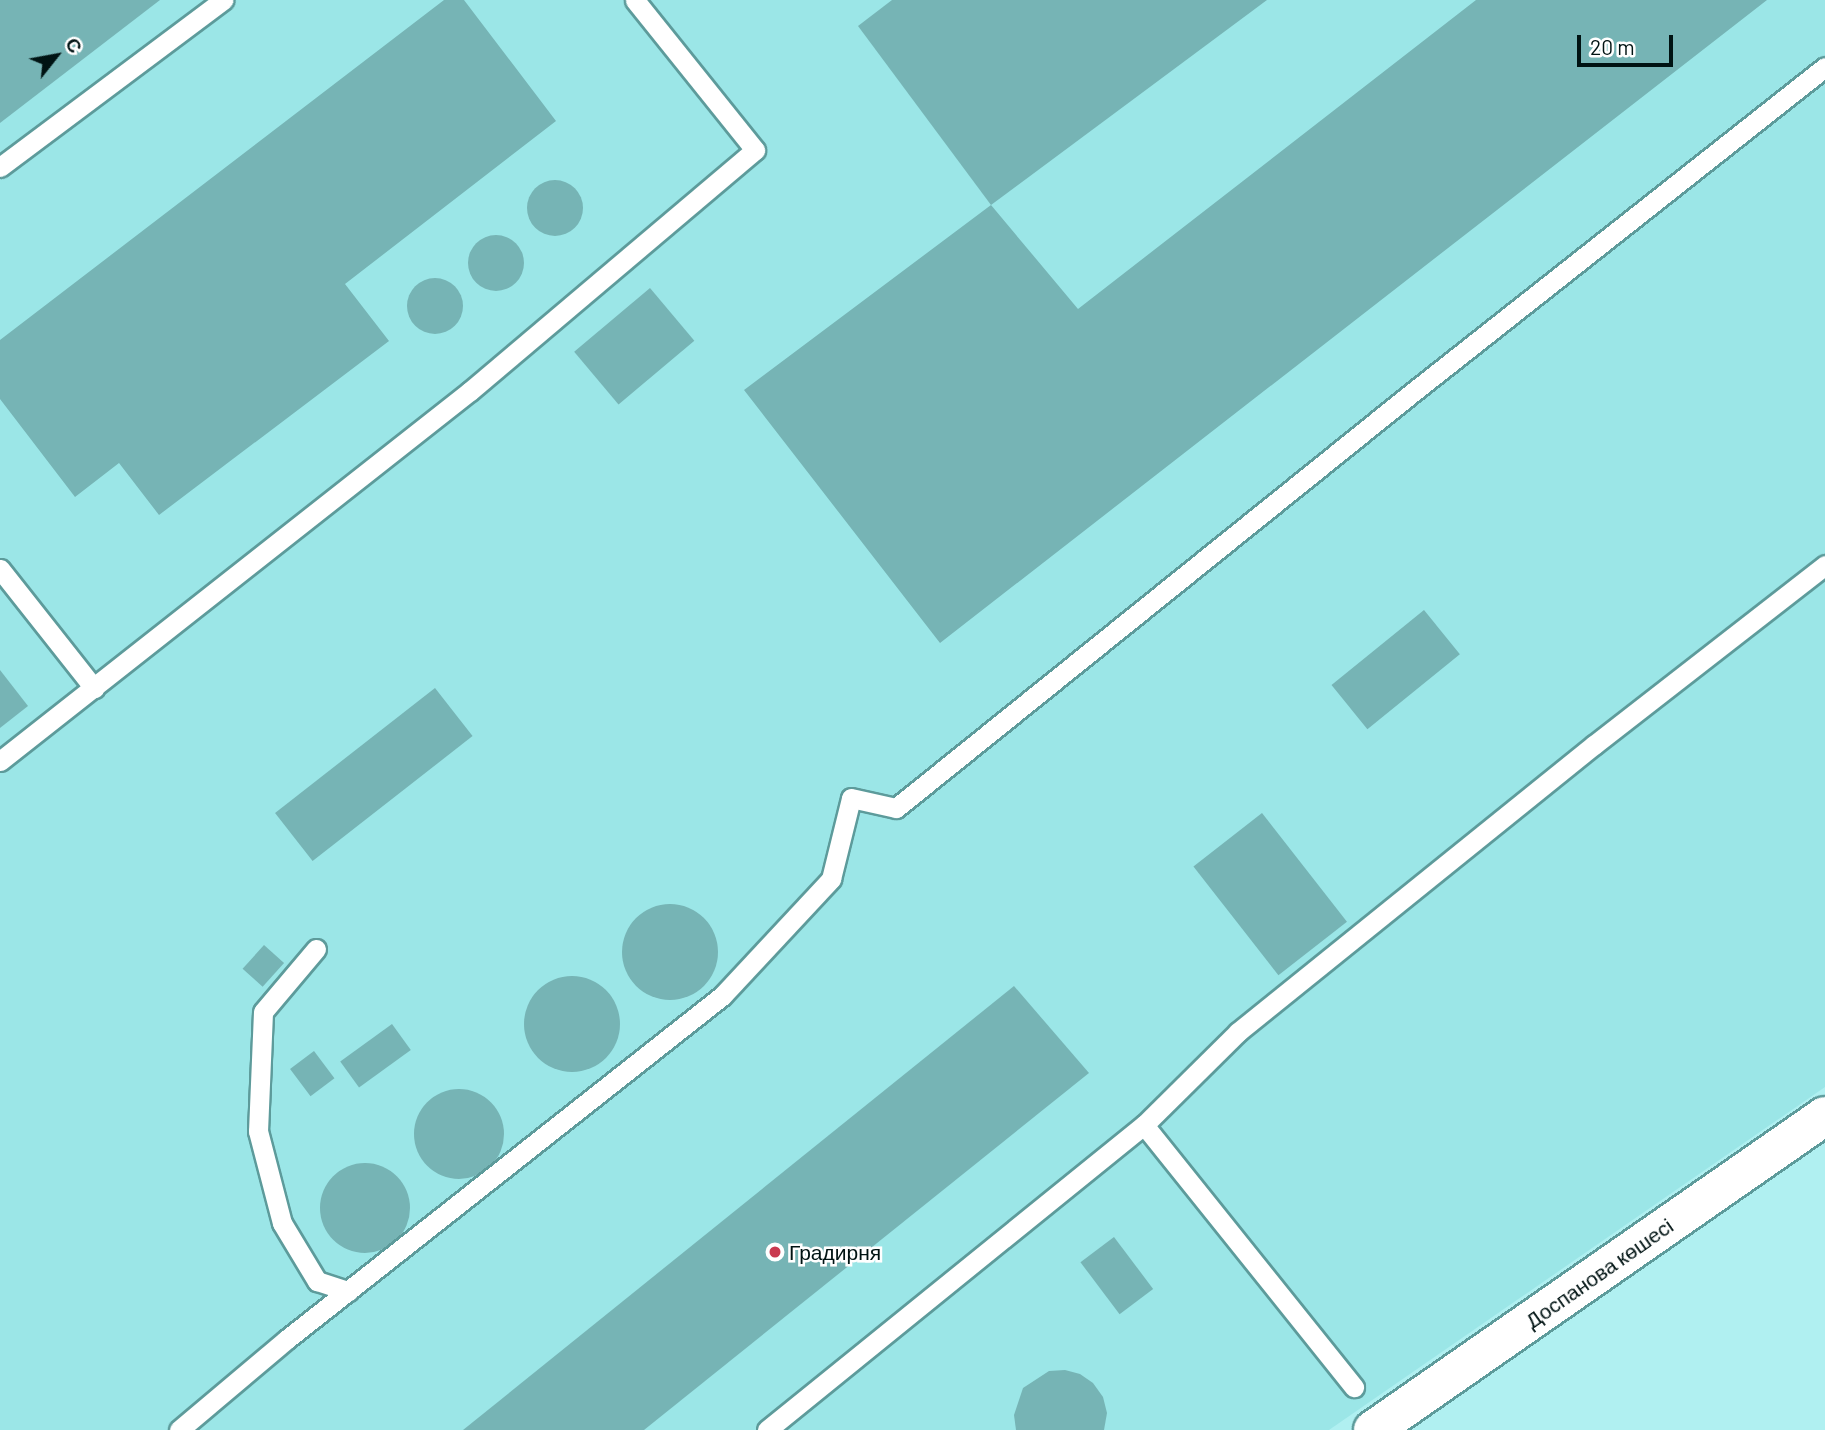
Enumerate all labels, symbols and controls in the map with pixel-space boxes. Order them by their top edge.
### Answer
north arrow [21,21,91,91]
scale bar [1580,21,1676,65]
text: С [61,33,88,57]
text: 20 m [1590,34,1635,59]
street label: Доспанова көшесі [1520,1213,1678,1333]
place label: Градирня [789,1239,881,1265]
marker: Градирня [767,1244,783,1260]

